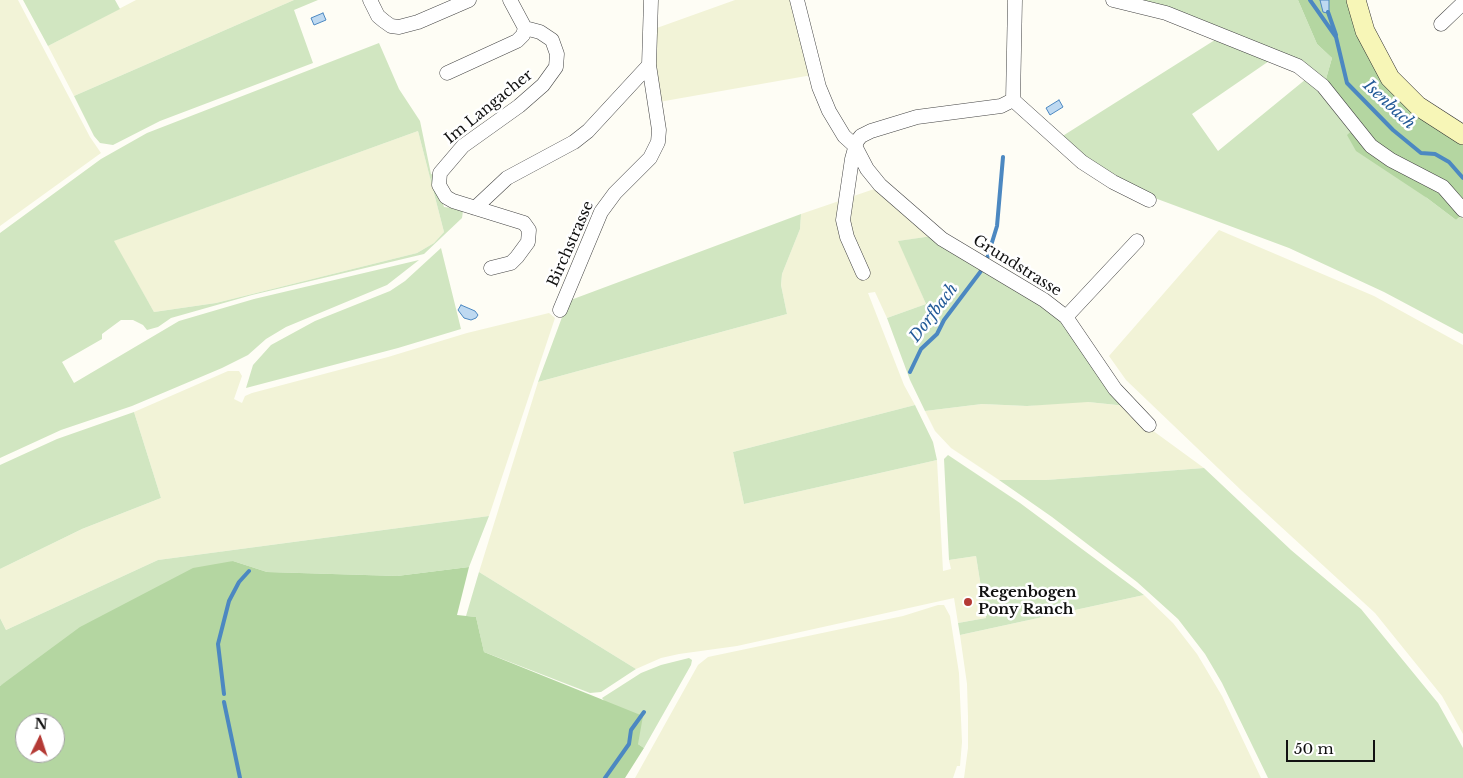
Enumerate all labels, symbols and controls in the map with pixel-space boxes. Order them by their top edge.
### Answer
street label: Im Langacher [442,66,536,148]
water label: Isenbach [1359,76,1419,134]
street label: Birchstrasse [544,198,598,290]
street label: Grundstrasse [969,232,1065,300]
water label: Dorfbach [906,280,962,346]
place label: Regenbogen Pony Ranch [978,584,1076,619]
marker: Regenbogen Pony Ranch [962,596,974,608]
north arrow [15,713,65,763]
text: N [34,715,48,733]
scale bar [1288,730,1377,762]
text: 50 m [1294,739,1334,758]

